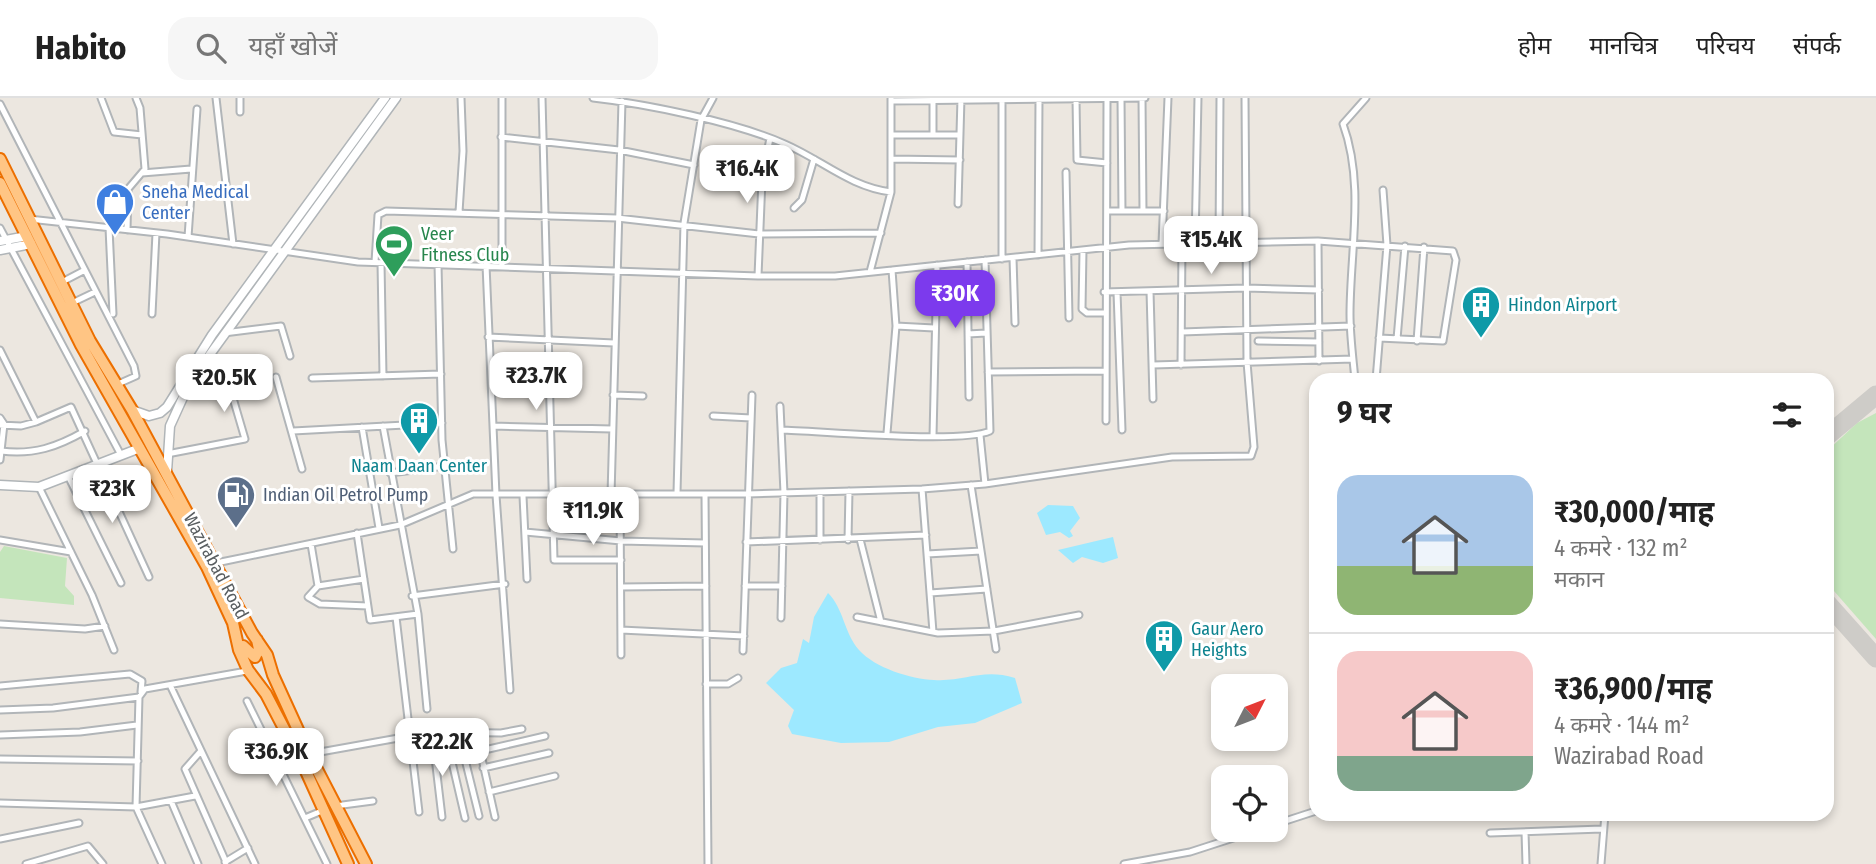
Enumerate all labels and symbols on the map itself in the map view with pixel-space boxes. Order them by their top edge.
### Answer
pin: ₹16.4K [690,146,804,205]
shop icon: Sneha Medical Center [94,181,136,236]
place label: Sneha Medical Center [142,181,249,224]
pin: ₹15.4K [1154,216,1268,276]
sports icon: Veer Fitness Club [373,223,415,278]
place label: Veer Fitness Club [421,223,509,266]
pin: ₹30K [914,271,996,330]
building icon: Hindon Airport [1460,284,1502,339]
place label: Hindon Airport [1508,294,1617,316]
pin: ₹23.7K [479,352,593,412]
pin: ₹20.5K [167,354,281,414]
building icon: Naam Daan Center [398,400,440,455]
place label: Naam Daan Center [351,455,488,477]
pin: ₹23K [71,466,153,525]
fuel station icon: Indian Oil Petrol Pump [215,474,257,529]
place label: Indian Oil Petrol Pump [263,484,428,506]
pin: ₹11.9K [536,488,650,547]
street label: Wazirabad Road [179,509,253,623]
building icon: Gaur Aero Heights [1143,618,1185,673]
place label: Gaur Aero Heights [1191,618,1264,661]
north arrow [1211,674,1288,751]
pin: ₹22.2K [385,718,499,778]
pin: ₹36.9K [219,728,333,788]

